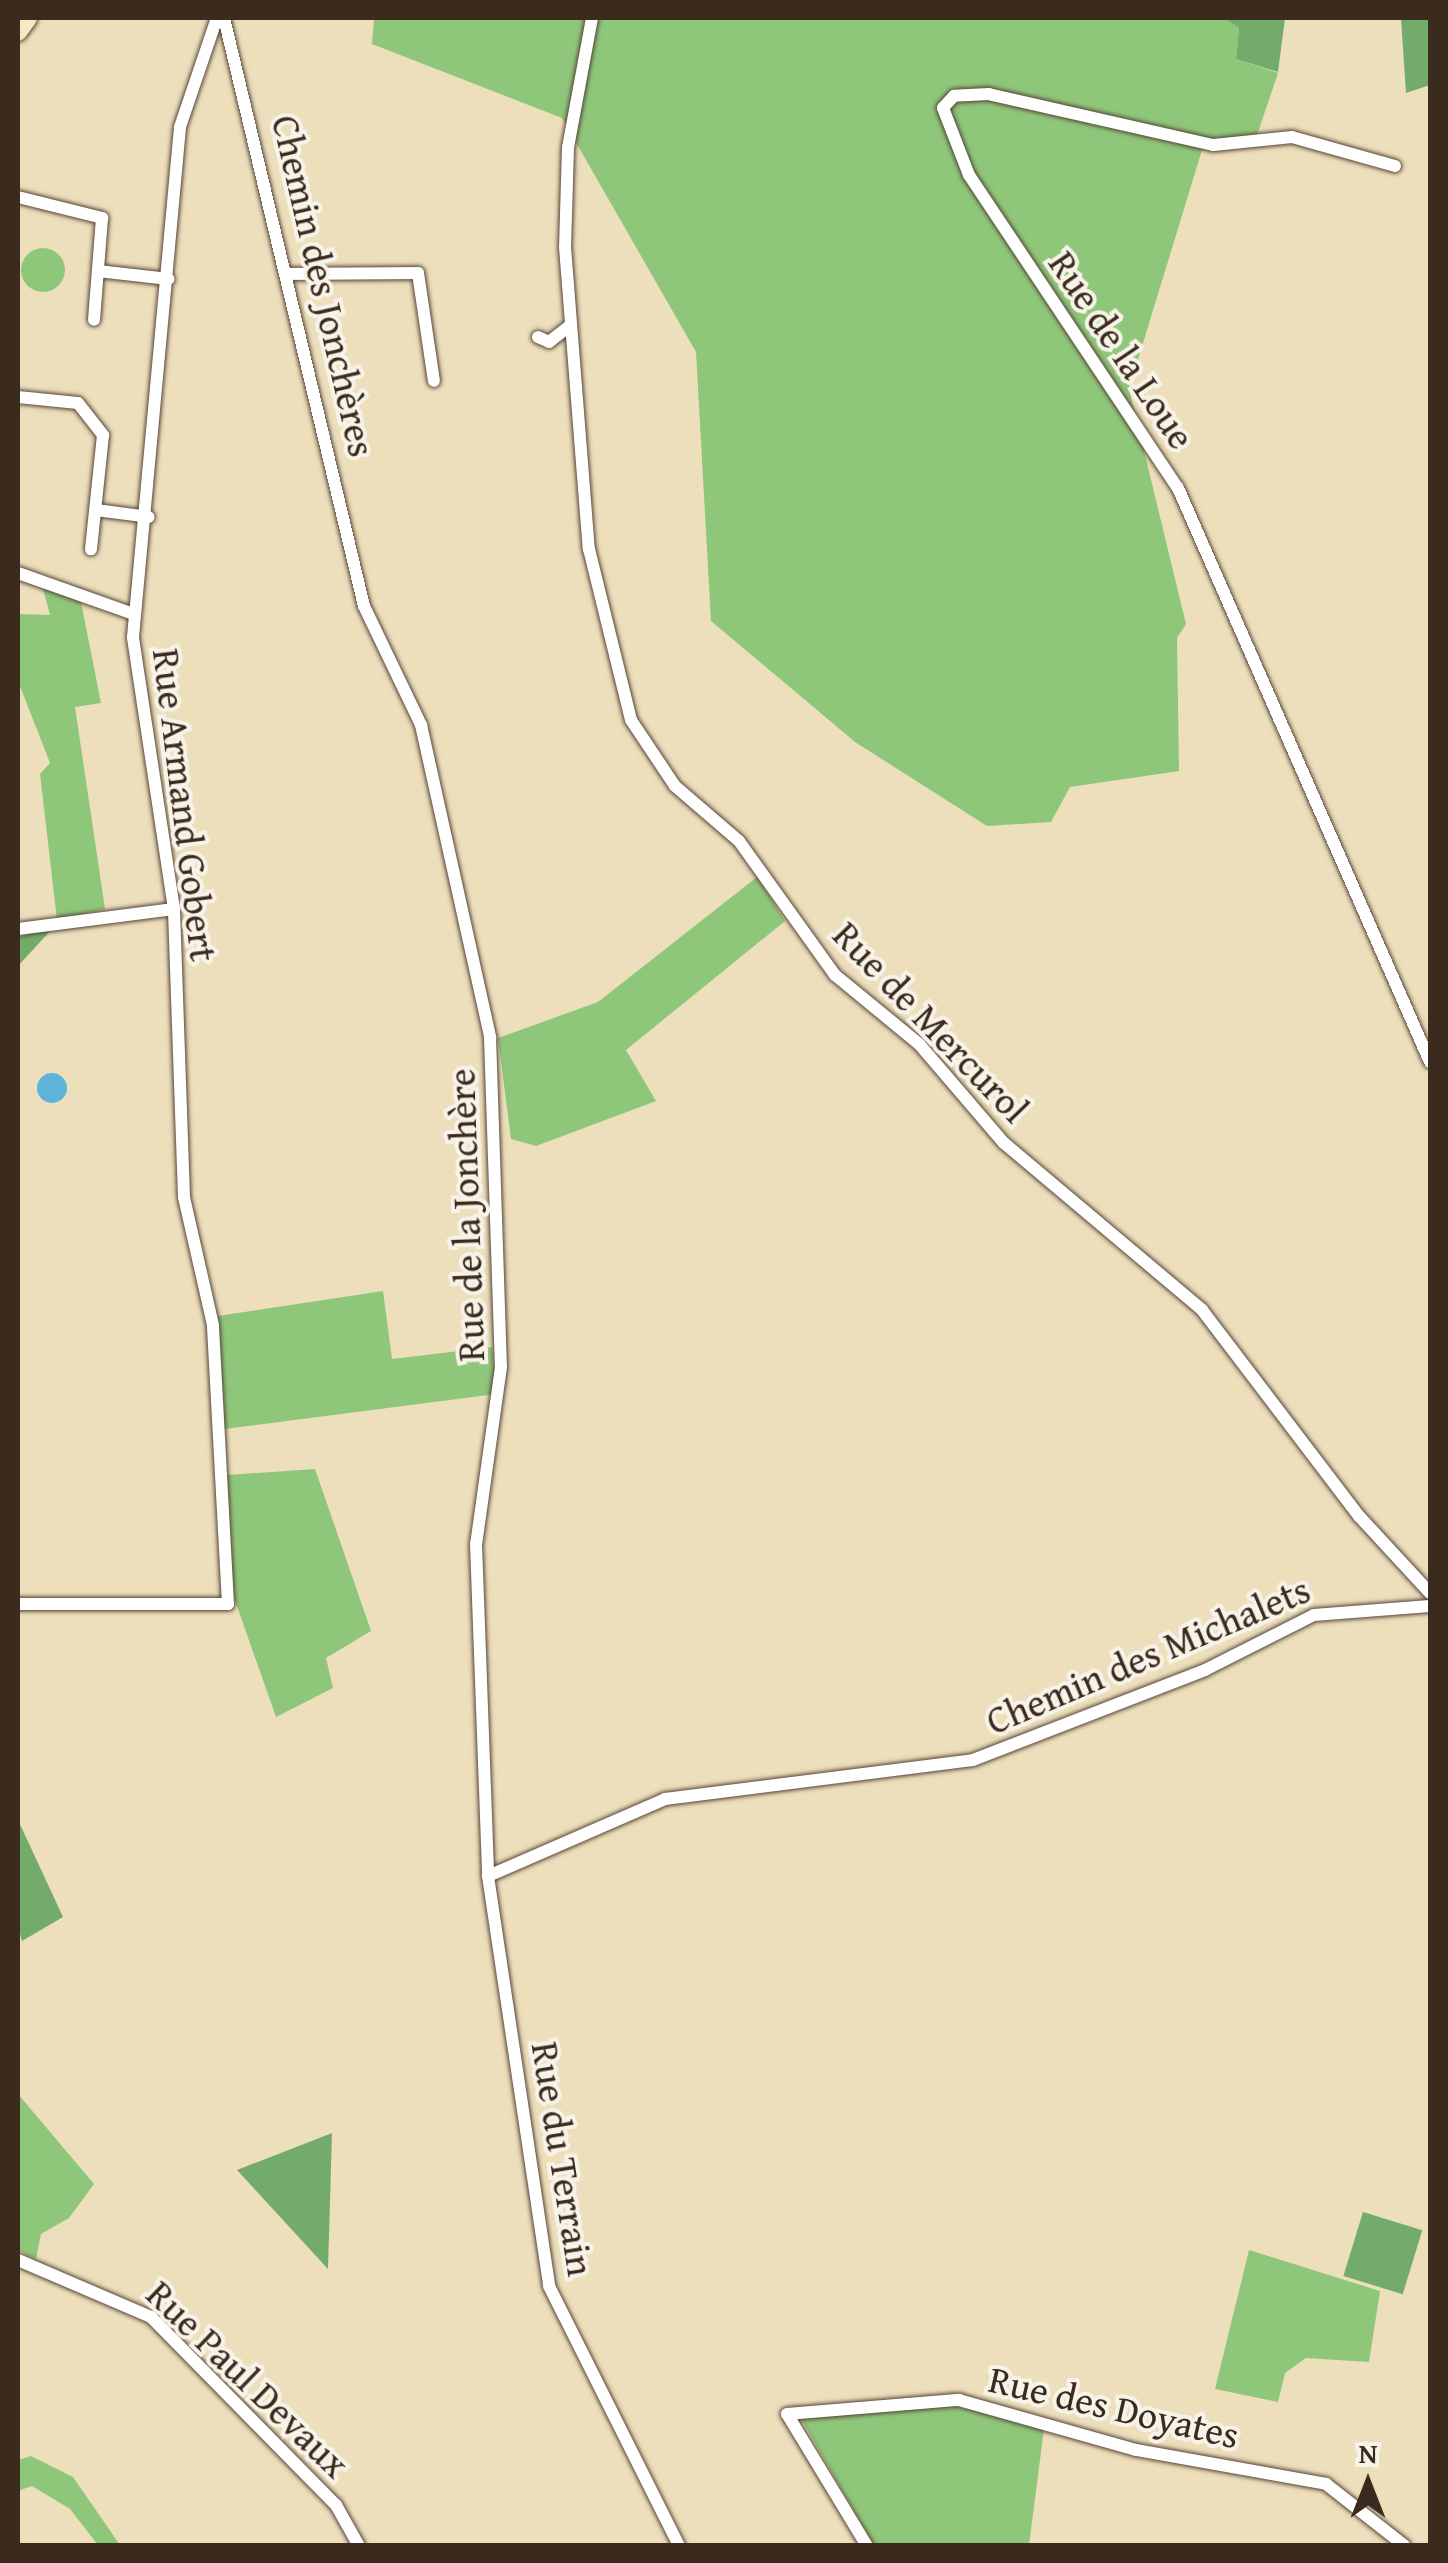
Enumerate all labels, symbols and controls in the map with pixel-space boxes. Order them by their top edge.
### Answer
street label: Chemin des Jonchères [263,111,385,461]
street label: Rue de la Loue [1039,243,1205,457]
street label: Rue Armand Gobert [143,646,227,964]
street label: Rue de Mercurol [824,912,1038,1132]
street label: Rue de la Jonchère [438,1068,494,1362]
street label: Chemin des Michalets [979,1566,1317,1744]
street label: Rue du Terrain [522,2039,604,2279]
street label: Rue Paul Devaux [137,2271,359,2487]
street label: Rue des Doyates [984,2356,1244,2458]
text: N [1359,2432,1377,2473]
north arrow [1318,2433,1418,2533]

